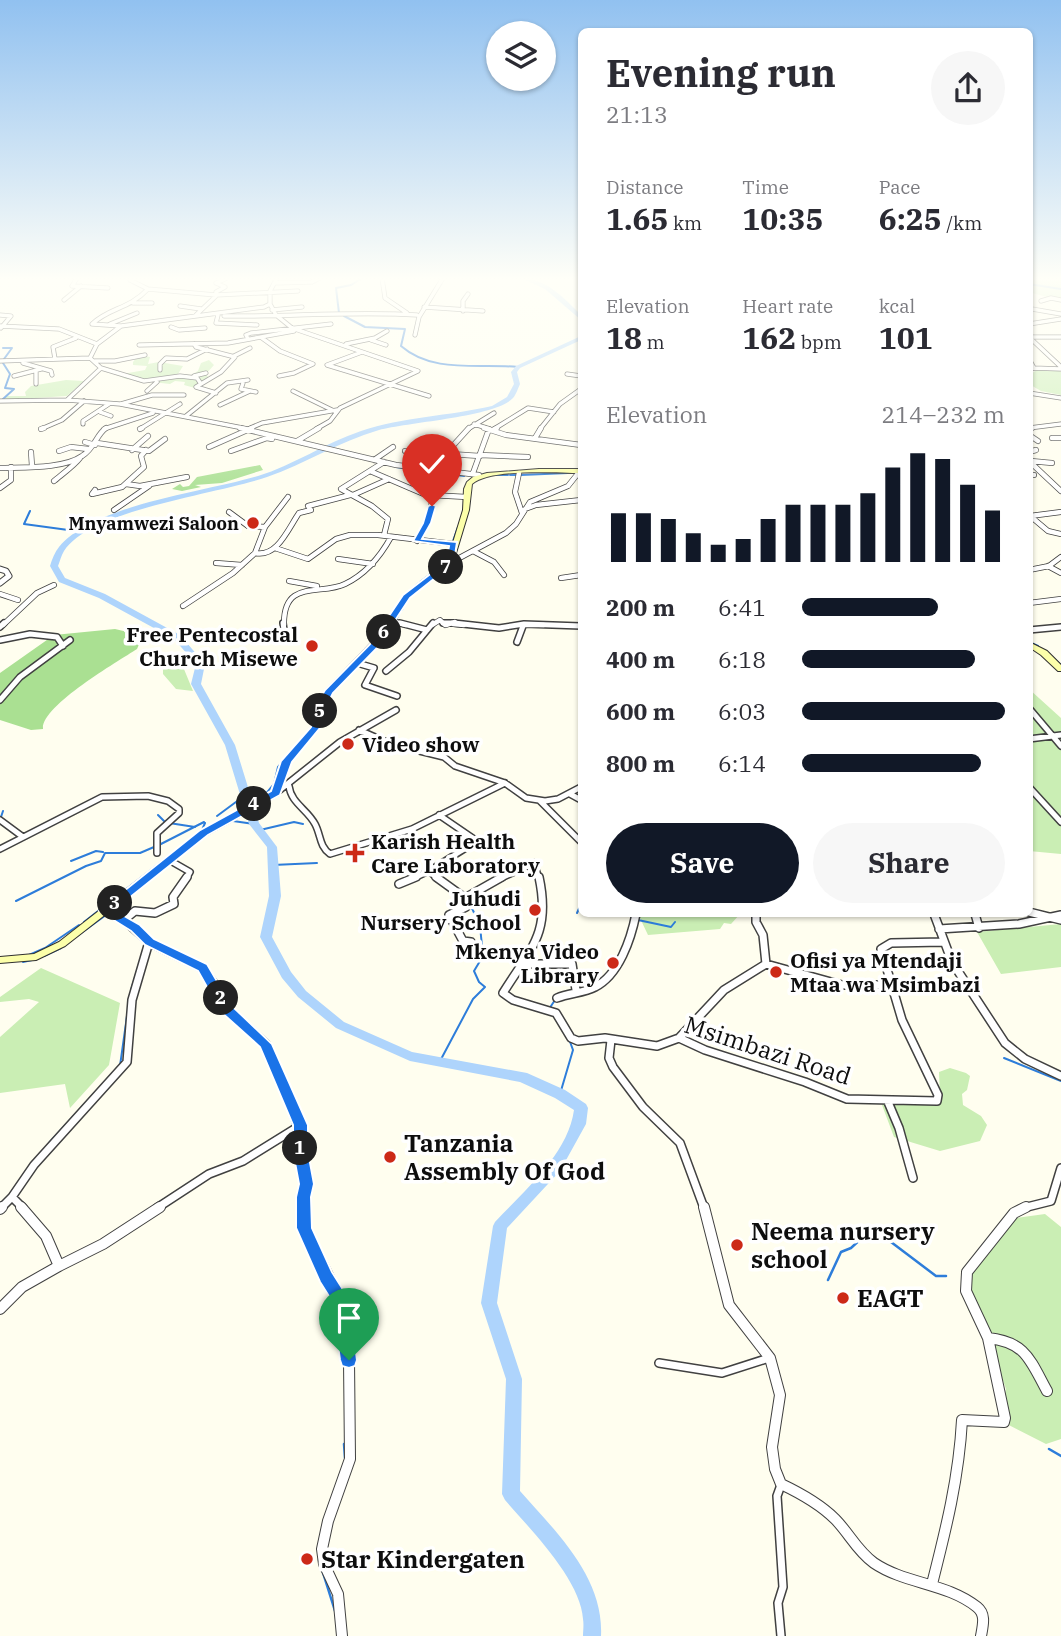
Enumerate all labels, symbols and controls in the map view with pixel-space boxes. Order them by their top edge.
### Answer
map controls [486,21,556,91]
button: layers [486,21,556,91]
text: Evening run [606,48,836,97]
button: share [931,51,1005,125]
text: 21:13 [606,99,668,129]
text: Distance [606,175,684,199]
text: Time [742,175,789,199]
text: Pace [879,175,920,199]
text: 1.65 [606,199,668,238]
text: 10:35 [742,199,823,238]
text: 6:25 [879,199,942,238]
text: km [668,211,702,235]
text: /km [942,211,982,235]
text: Elevation [606,294,690,318]
text: Heart rate [742,294,833,318]
text: kcal [879,294,915,318]
text: 18 [606,318,642,357]
text: 162 [742,318,796,357]
text: 101 [879,318,933,357]
text: m [642,330,665,354]
text: bpm [796,330,842,354]
text: Elevation [606,399,707,429]
text: 214–232 m [881,399,1005,429]
pin [402,434,462,506]
icon: check [413,445,451,483]
place label: Mnyamwezi Saloon [68,512,239,535]
marker: Mnyamwezi Saloon [245,515,261,531]
pin: 7 [428,550,464,584]
text: 7 [440,554,451,578]
text: 200 m [606,592,675,622]
text: 6:41 [718,592,766,622]
pin: 6 [366,614,402,650]
text: 6 [378,619,389,643]
place label: Free Pentecostal Church Misewe [126,620,298,672]
marker: Free Pentecostal Church Misewe [304,638,320,654]
text: 400 m [606,644,675,674]
text: 6:18 [718,644,766,674]
pin: 5 [302,694,338,728]
text: 600 m [606,696,675,726]
text: 6:03 [718,696,766,726]
text: 5 [314,698,325,722]
place label: Video show [362,730,480,758]
marker: Video show [340,736,356,752]
text: 800 m [606,748,675,778]
text: 6:14 [718,748,766,778]
pin: 4 [236,786,272,822]
text: 4 [248,791,259,815]
button: Save [606,823,799,903]
button: Share [813,823,1005,903]
place label: Karish Health Care Laboratory [371,827,540,879]
marker: Karish Health Care Laboratory [345,843,365,863]
place label: Juhudi Nursery School [361,884,521,936]
pin: 3 [97,886,132,920]
text: 3 [109,890,120,914]
marker: Juhudi Nursery School [527,902,543,918]
place label: Mkenya Video Library [455,937,599,989]
place label: Ofisi ya Mtendaji Mtaa wa Msimbazi [790,946,980,998]
marker: Mkenya Video Library [605,955,621,971]
marker: Ofisi ya Mtendaji Mtaa wa Msimbazi [768,964,784,980]
pin: 2 [204,981,238,1016]
text: 2 [215,985,226,1009]
street label: Msimbazi Road [681,1008,855,1092]
place label: Tanzania Assembly Of God [404,1127,605,1187]
pin: 1 [282,1130,318,1166]
text: 1 [294,1135,305,1159]
marker: Tanzania Assembly Of God [382,1149,398,1165]
place label: Neema nursery school [751,1215,935,1275]
marker: Neema nursery school [729,1237,745,1253]
place label: EAGT [857,1282,924,1314]
pin [319,1288,379,1360]
marker: EAGT [835,1290,851,1306]
icon: arrive [330,1299,368,1337]
place label: Star Kindergaten [321,1543,525,1575]
marker: Star Kindergaten [299,1551,315,1567]

